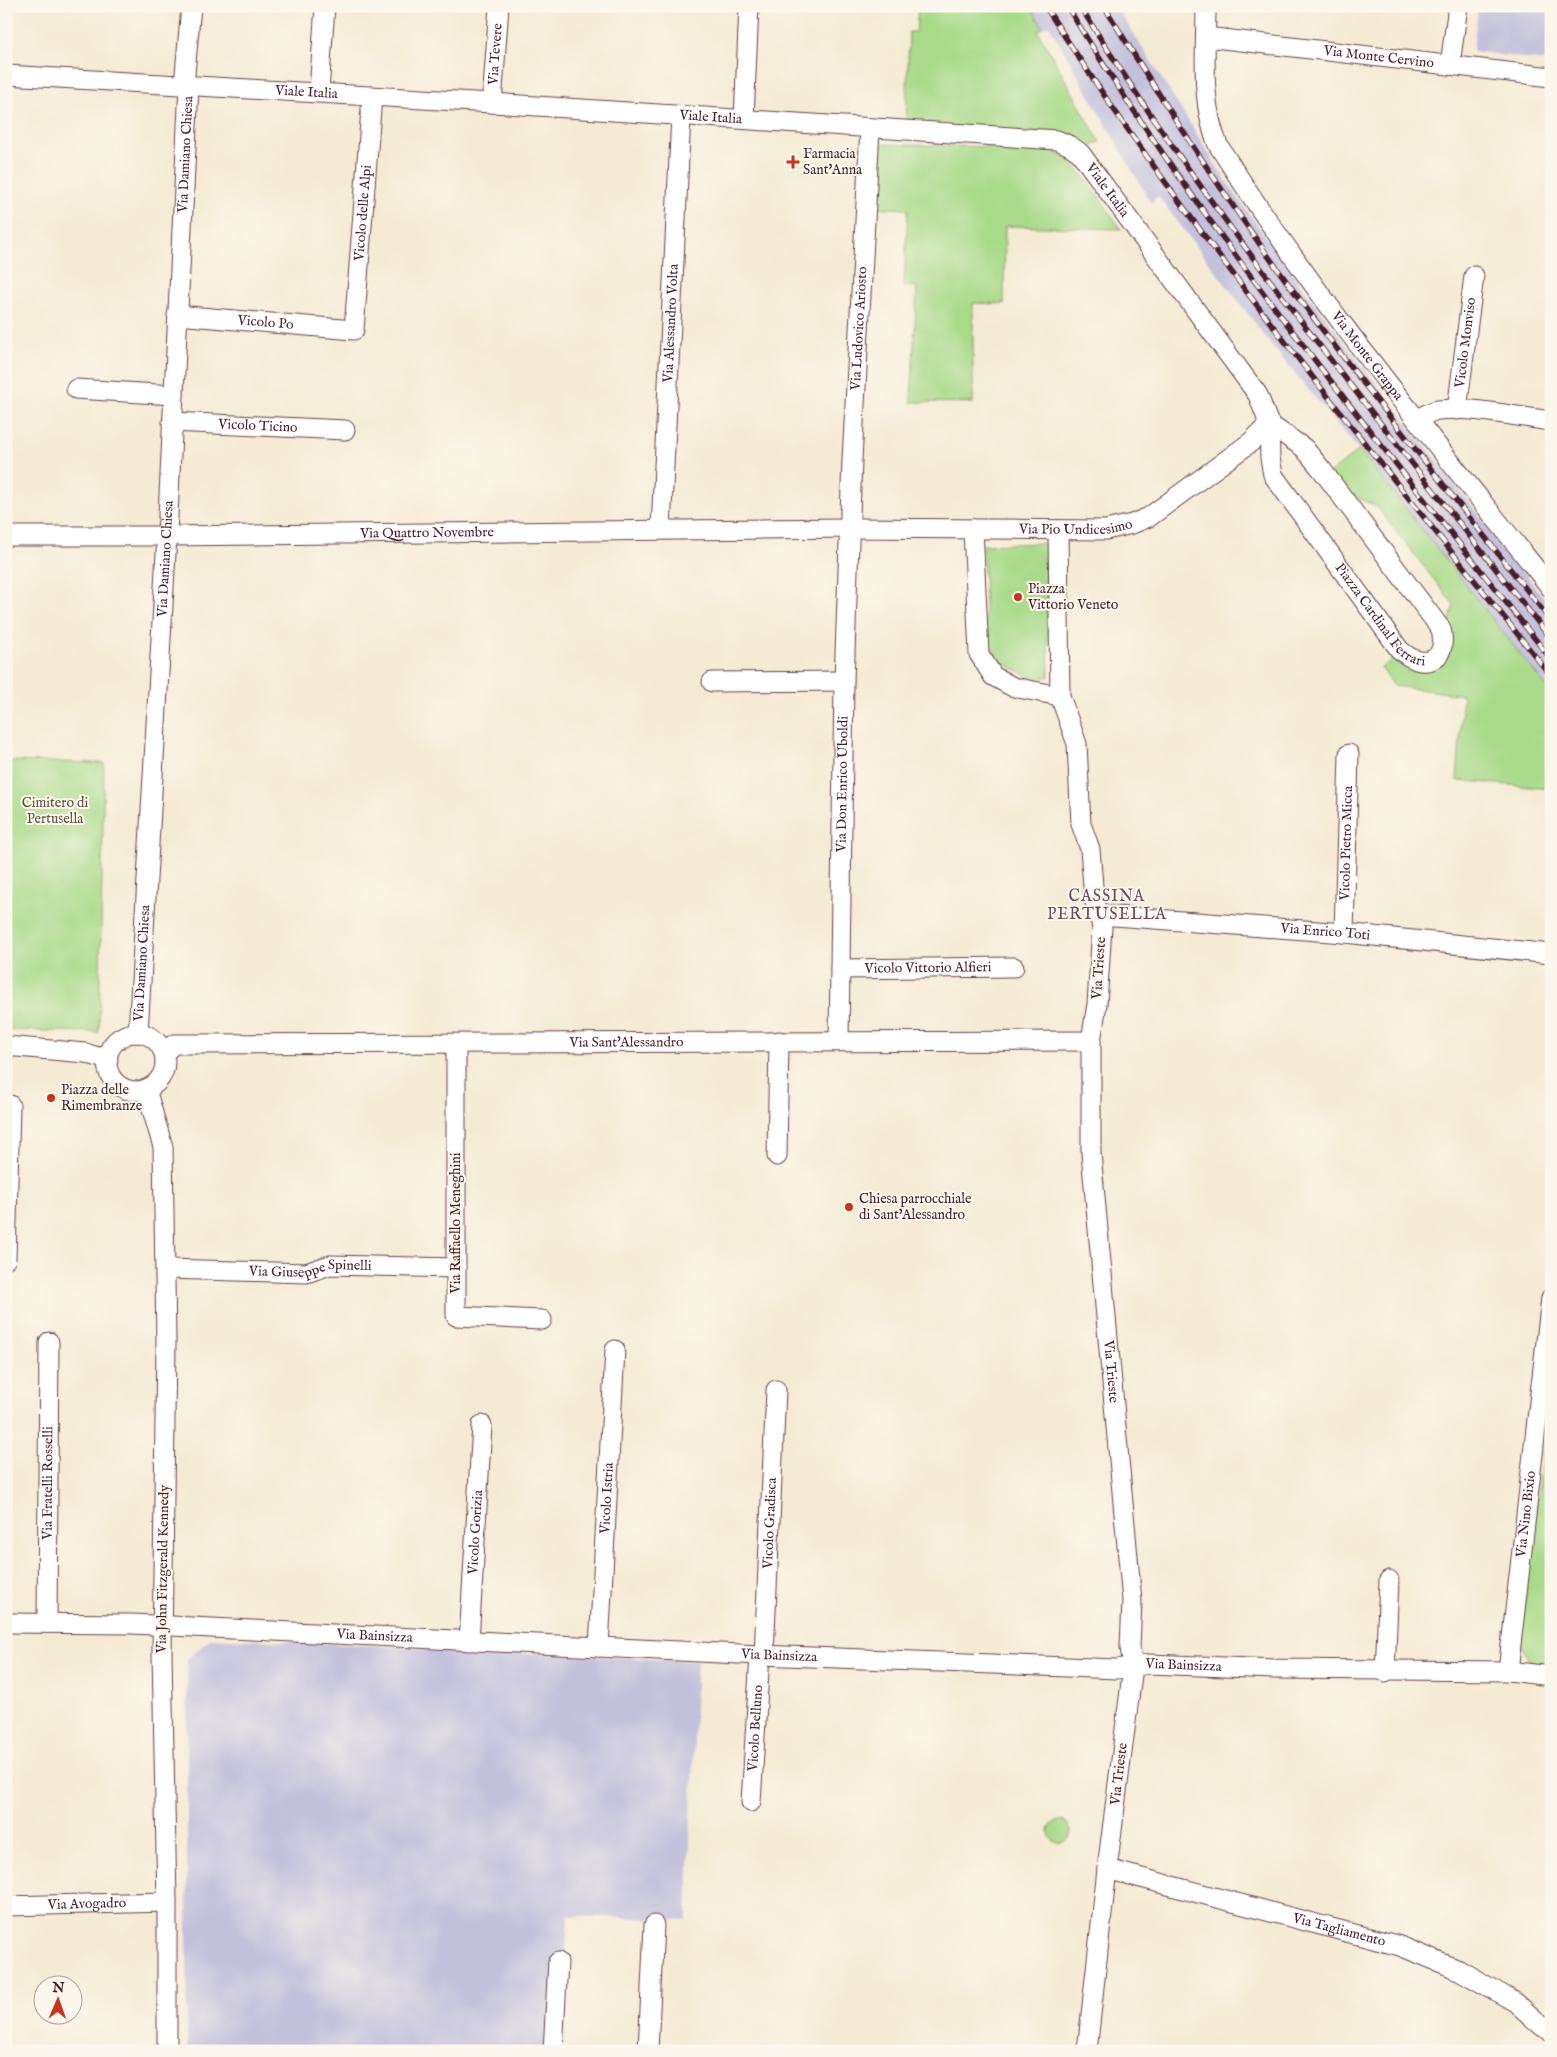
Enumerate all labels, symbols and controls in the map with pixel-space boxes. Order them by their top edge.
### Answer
street label: Via Tevere [484,22,507,86]
street label: Via Monte Cervino [1322,42,1435,72]
street label: Viale Italia [274,81,339,103]
street label: Via Damiano Chiesa [174,95,198,214]
street label: Viale Italia [678,106,744,128]
place label: Farmacia Sant'Anna [803,145,863,179]
marker: Farmacia Sant'Anna [787,156,799,168]
street label: Viale Italia [1081,159,1134,222]
street label: Vicolo delle Alpi [350,164,376,263]
street label: Via Alessandro Volta [659,262,683,384]
street label: Via Ludovico Ariosto [847,266,872,392]
street label: Vicolo Monviso [1451,296,1480,390]
street label: Via Monte Grappa [1327,307,1408,405]
street label: Vicolo Po [236,311,295,334]
street label: Vicolo Ticino [217,415,298,437]
street label: Via Damiano Chiesa [153,499,178,619]
street label: Via Pio Undicesimo [1018,515,1135,539]
street label: Via Quattro Novembre [359,523,495,543]
street label: Piazza Cardinal Ferrari [1331,560,1426,670]
place label: Piazza Vittorio Veneto [1027,580,1119,614]
marker: Piazza Vittorio Veneto [1012,591,1024,603]
street label: Via Don Enrico Uboldi [833,716,853,853]
street label: Vicolo Pietro Micca [1336,785,1357,902]
park label: Cimitero di Pertusella [22,794,88,828]
district label: CASSINA PERTUSELLA [1047,887,1167,925]
street label: Via Damiano Chiesa [130,903,155,1023]
street label: Via Enrico Toti [1279,919,1371,945]
street label: Via Trieste [1088,936,1110,1001]
street label: Vicolo Vittorio Alfieri [863,958,992,978]
street label: Via Sant'Alessandro [569,1033,684,1052]
place label: Piazza delle Rimembranze [61,1081,143,1115]
marker: Piazza delle Rimembranze [45,1092,57,1104]
street label: Via Raffaello Meneghini [447,1152,465,1294]
place label: Chiesa parrocchiale di Sant'Alessandro [859,1190,972,1224]
marker: Chiesa parrocchiale di Sant'Alessandro [843,1201,855,1213]
street label: Via Giuseppe Spinelli [248,1256,372,1282]
street label: Via Trieste [1099,1339,1123,1404]
street label: Via Fratelli Rosselli [39,1426,57,1541]
street label: Vicolo Istria [596,1461,618,1535]
street label: Via Nino Bixio [1512,1469,1540,1559]
street label: Vicolo Gradisca [759,1476,781,1570]
street label: Via John Fitzgerald Kennedy [153,1485,173,1654]
street label: Vicolo Gorizia [464,1488,487,1576]
street label: Via Bainsizza [335,1625,414,1647]
street label: Via Bainsizza [740,1645,819,1666]
street label: Via Bainsizza [1144,1655,1223,1676]
street label: Vicolo Belluno [744,1684,767,1773]
street label: Via Trieste [1106,1741,1132,1807]
street label: Via Avogadro [46,1894,127,1914]
street label: Via Tagliamento [1290,1909,1388,1951]
north arrow [32,1974,82,2024]
text: N [51,1979,65,1997]

